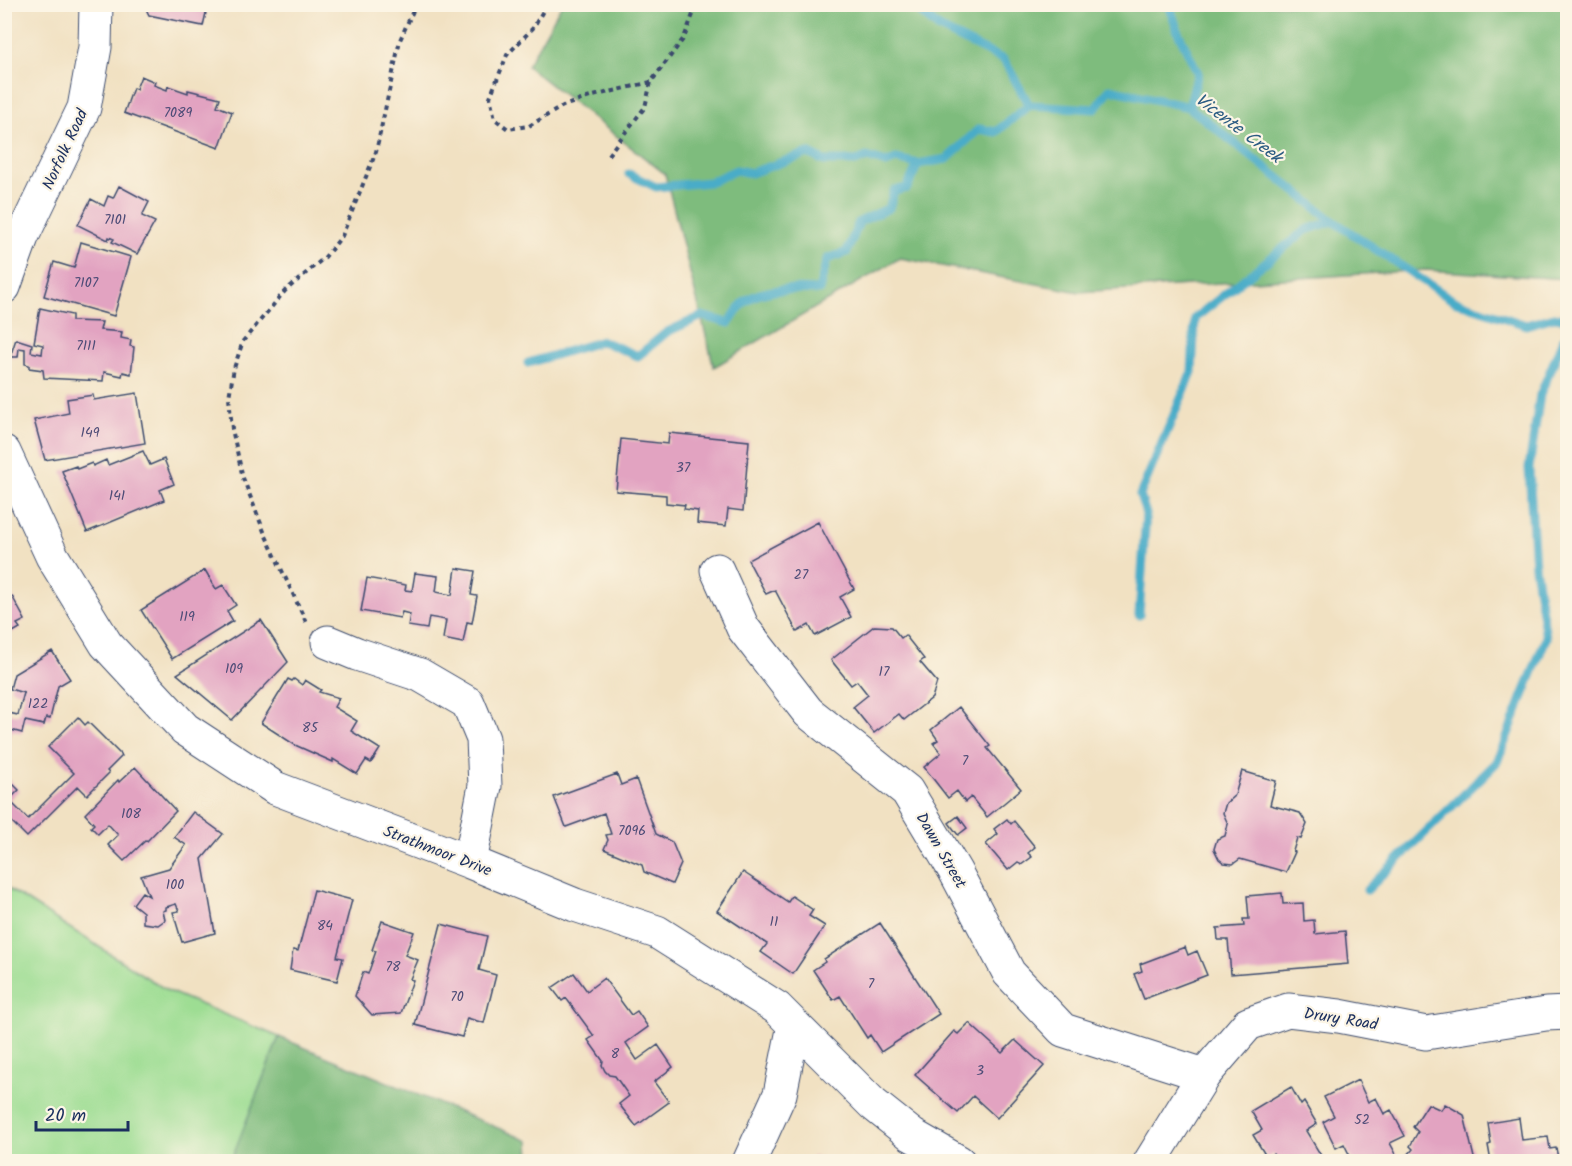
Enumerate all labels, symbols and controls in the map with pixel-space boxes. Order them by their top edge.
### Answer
water label: Vicente Creek [1188,87,1290,173]
house number: 7089 [164,102,193,124]
street label: Norfolk Road [36,104,95,194]
house number: 7101 [104,209,126,231]
house number: 7107 [74,272,99,294]
house number: 7111 [76,335,96,357]
house number: 149 [81,422,100,444]
house number: 37 [676,457,691,479]
house number: 141 [109,485,125,507]
house number: 27 [794,564,809,586]
house number: 119 [179,606,195,628]
house number: 109 [225,658,243,680]
house number: 17 [879,661,890,683]
house number: 122 [28,693,48,715]
house number: 85 [302,717,319,739]
house number: 7 [962,750,969,772]
house number: 108 [121,803,141,825]
street label: Dawn Street [909,808,973,894]
street label: Strathmoor Drive [379,819,495,884]
house number: 7096 [618,820,646,842]
house number: 100 [166,874,184,896]
house number: 11 [770,911,778,933]
house number: 84 [317,915,333,937]
house number: 78 [386,956,401,978]
house number: 7 [868,973,875,995]
house number: 70 [450,986,464,1008]
street label: Drury Road [1302,1001,1381,1038]
house number: 8 [611,1043,620,1065]
house number: 3 [976,1060,984,1082]
scale bar [36,1094,128,1132]
text: 20 m [45,1102,86,1131]
house number: 52 [1354,1109,1370,1131]

